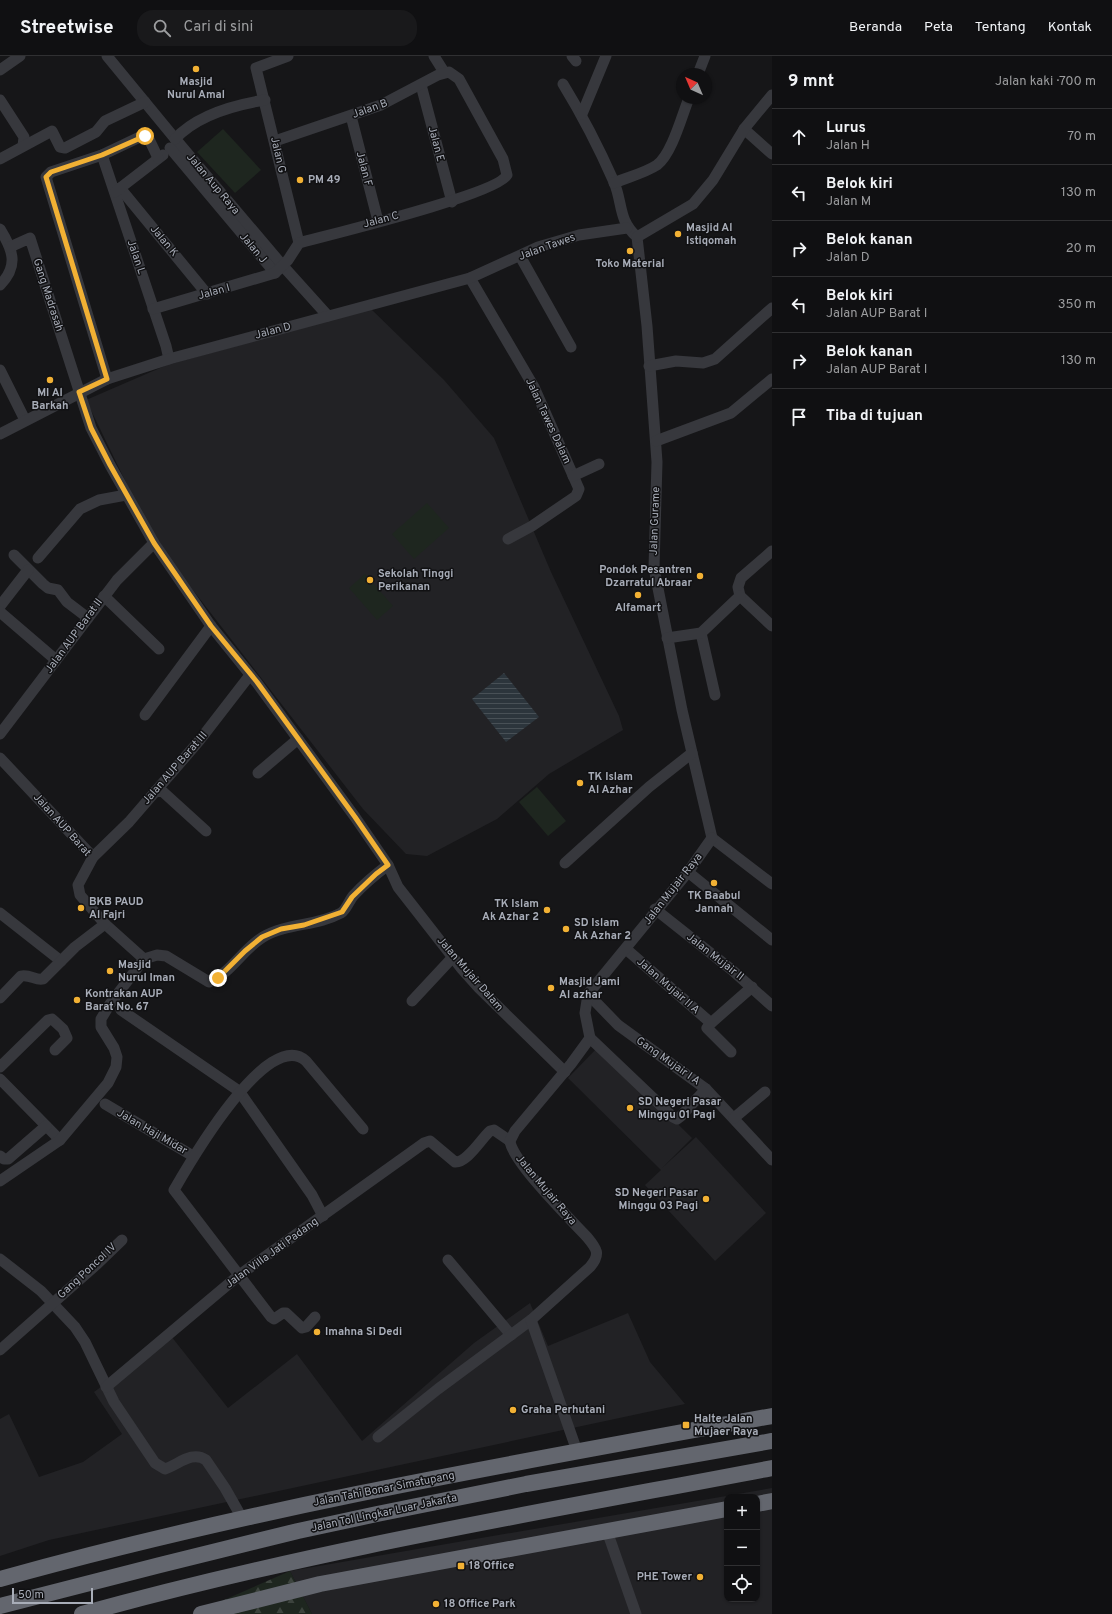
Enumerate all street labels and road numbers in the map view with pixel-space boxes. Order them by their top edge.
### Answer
street label: Jalan B [350,96,390,122]
street label: Jalan E [425,125,447,163]
street label: Jalan G [267,135,289,175]
street label: Jalan Aup Raya [183,150,243,218]
street label: Jalan F [353,150,375,188]
street label: Jalan C [362,209,400,231]
street label: Jalan K [147,222,181,260]
street label: Jalan J [236,230,270,266]
street label: Jalan Tawes [517,230,577,264]
street label: Jalan L [124,238,148,276]
street label: Gang Madrasah [30,257,66,333]
street label: Jalan I [196,281,232,303]
street label: Jalan D [253,319,293,343]
street label: Jalan Tawes Dalam [522,376,574,466]
street label: Jalan Gurame [647,486,663,556]
street label: Jalan AUP Barat II [42,596,106,676]
street label: Jalan AUP Barat III [140,729,210,807]
street label: Jalan AUP Barat [30,791,94,859]
street label: Jalan Mujair Raya [641,850,706,928]
street label: Jalan Mujair II [683,930,747,984]
street label: Jalan Mujair Dalam [434,934,506,1014]
street label: Jalan Mujair II A [634,955,702,1017]
street label: Gang Mujair I A [633,1034,703,1088]
street label: Jalan Haji Midar [114,1106,190,1158]
street label: Jalan Mujair Raya [513,1152,580,1228]
street label: Jalan Villa Jati Padang [223,1215,321,1291]
street label: Gang Poncol IV [55,1240,119,1302]
street label: Jalan Tahi Bonar Simatupang [312,1468,456,1510]
street label: Jalan Tol Lingkar Luar Jakarta [310,1491,458,1535]

